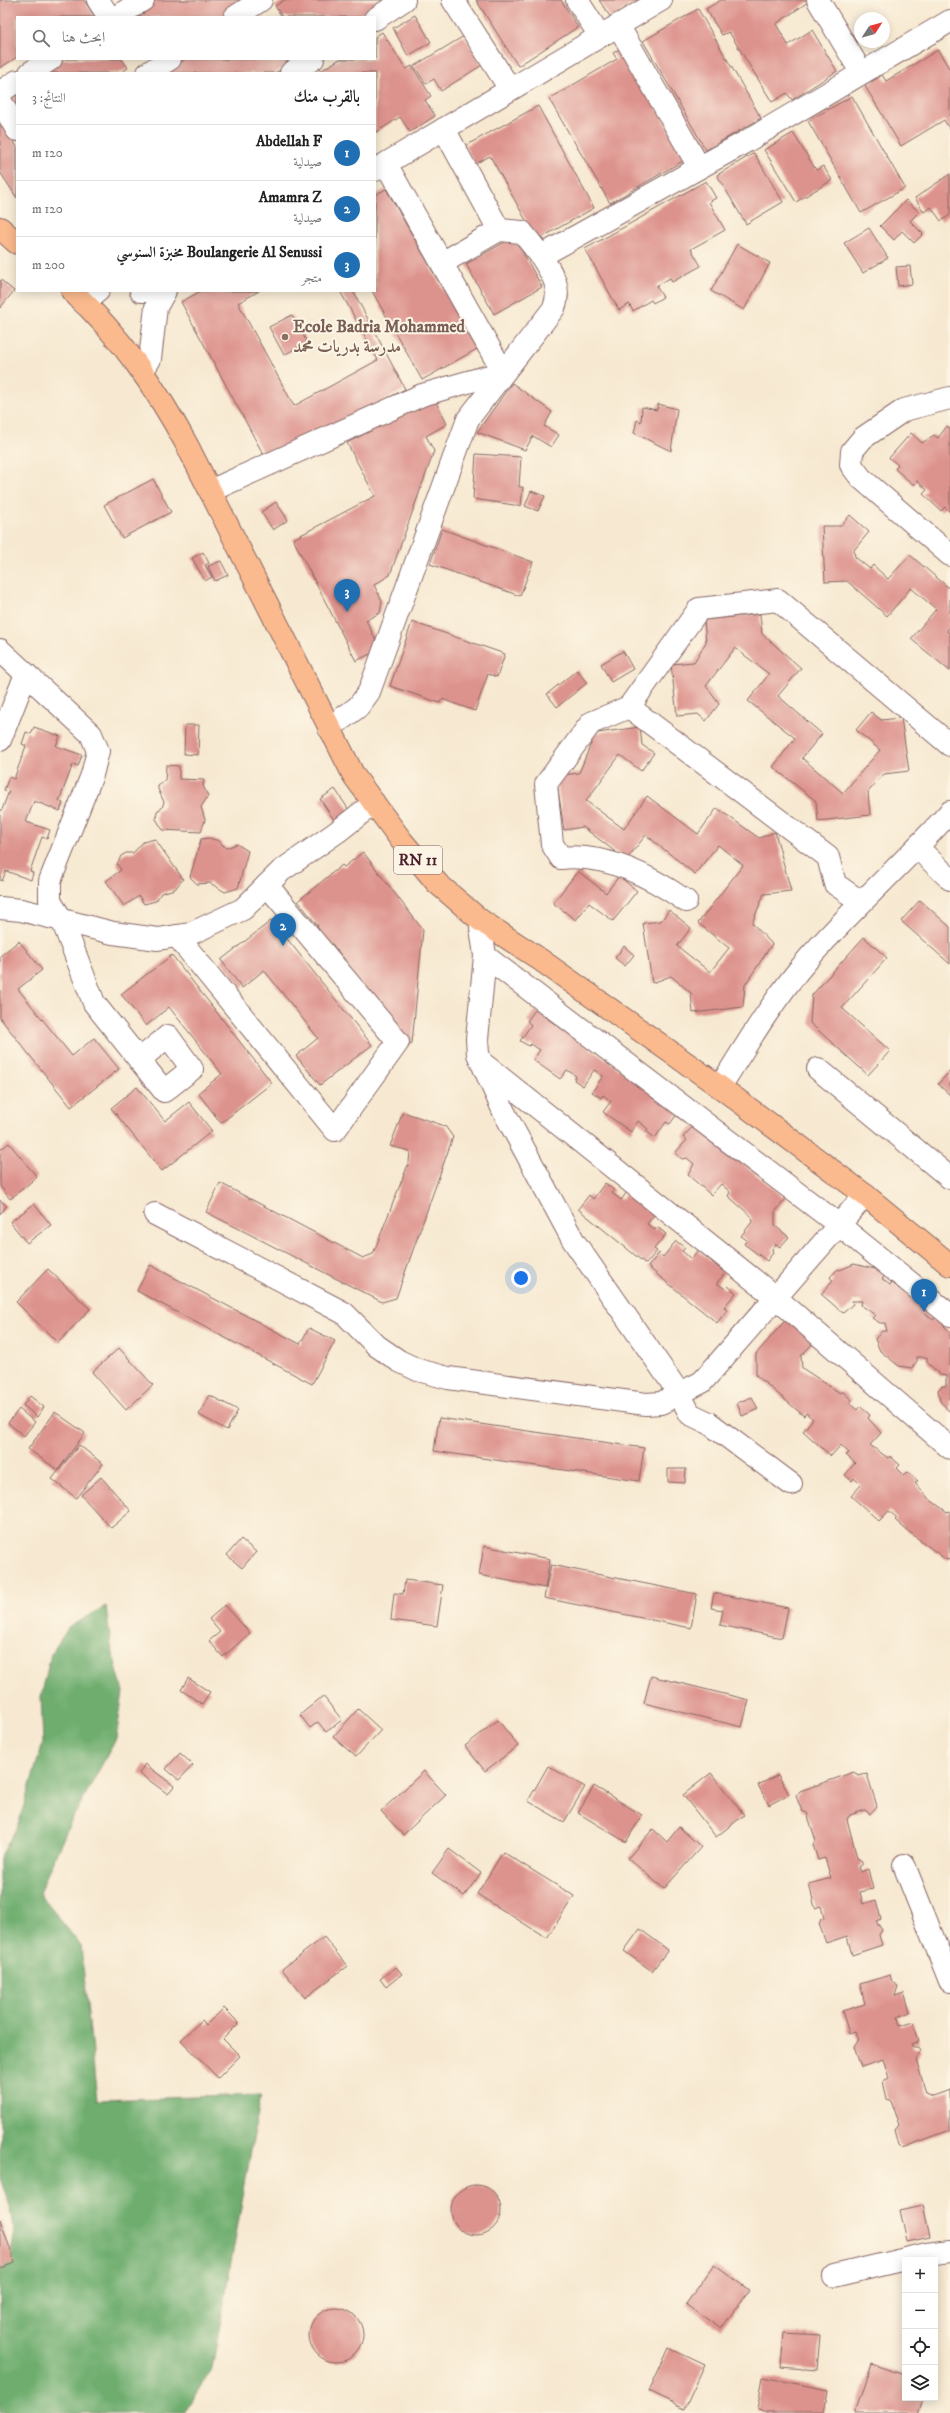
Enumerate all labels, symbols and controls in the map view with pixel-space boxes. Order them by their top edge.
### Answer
north arrow [854,12,890,48]
search box [16,16,376,60]
icon: search [30,27,52,49]
text: ابحث هنا [62,28,105,47]
text: بالقرب منك [294,86,360,108]
text: النتائج: 3 [32,90,66,106]
text: Abdellah F [256,132,322,151]
text: 120 m [32,145,63,161]
text: 1 [345,145,349,161]
text: صيدلية [293,154,322,170]
text: Amamra Z [259,188,322,207]
text: 120 m [32,201,63,217]
text: 2 [344,201,350,217]
text: صيدلية [293,210,322,226]
text: Boulangerie Al Senussi مخبزة السنوسي [117,243,322,262]
text: 200 m [32,257,65,273]
text: 3 [345,257,349,273]
text: متجر [301,270,322,286]
place label: Ecole Badria Mohammed مدرسة بدريات محمد [293,316,465,358]
marker: Ecole Badria Mohammed مدرسة بدريات محمد [280,332,290,342]
pin: 3 [334,579,360,612]
road number: RN 11 [394,846,442,874]
pin: 2 [270,913,296,946]
your location [511,1268,531,1288]
pin: 1 [911,1279,937,1312]
map controls [902,2257,938,2401]
button: + [902,2257,938,2293]
button: − [902,2293,938,2329]
button: locate [902,2329,938,2365]
button: layers [902,2365,938,2401]

